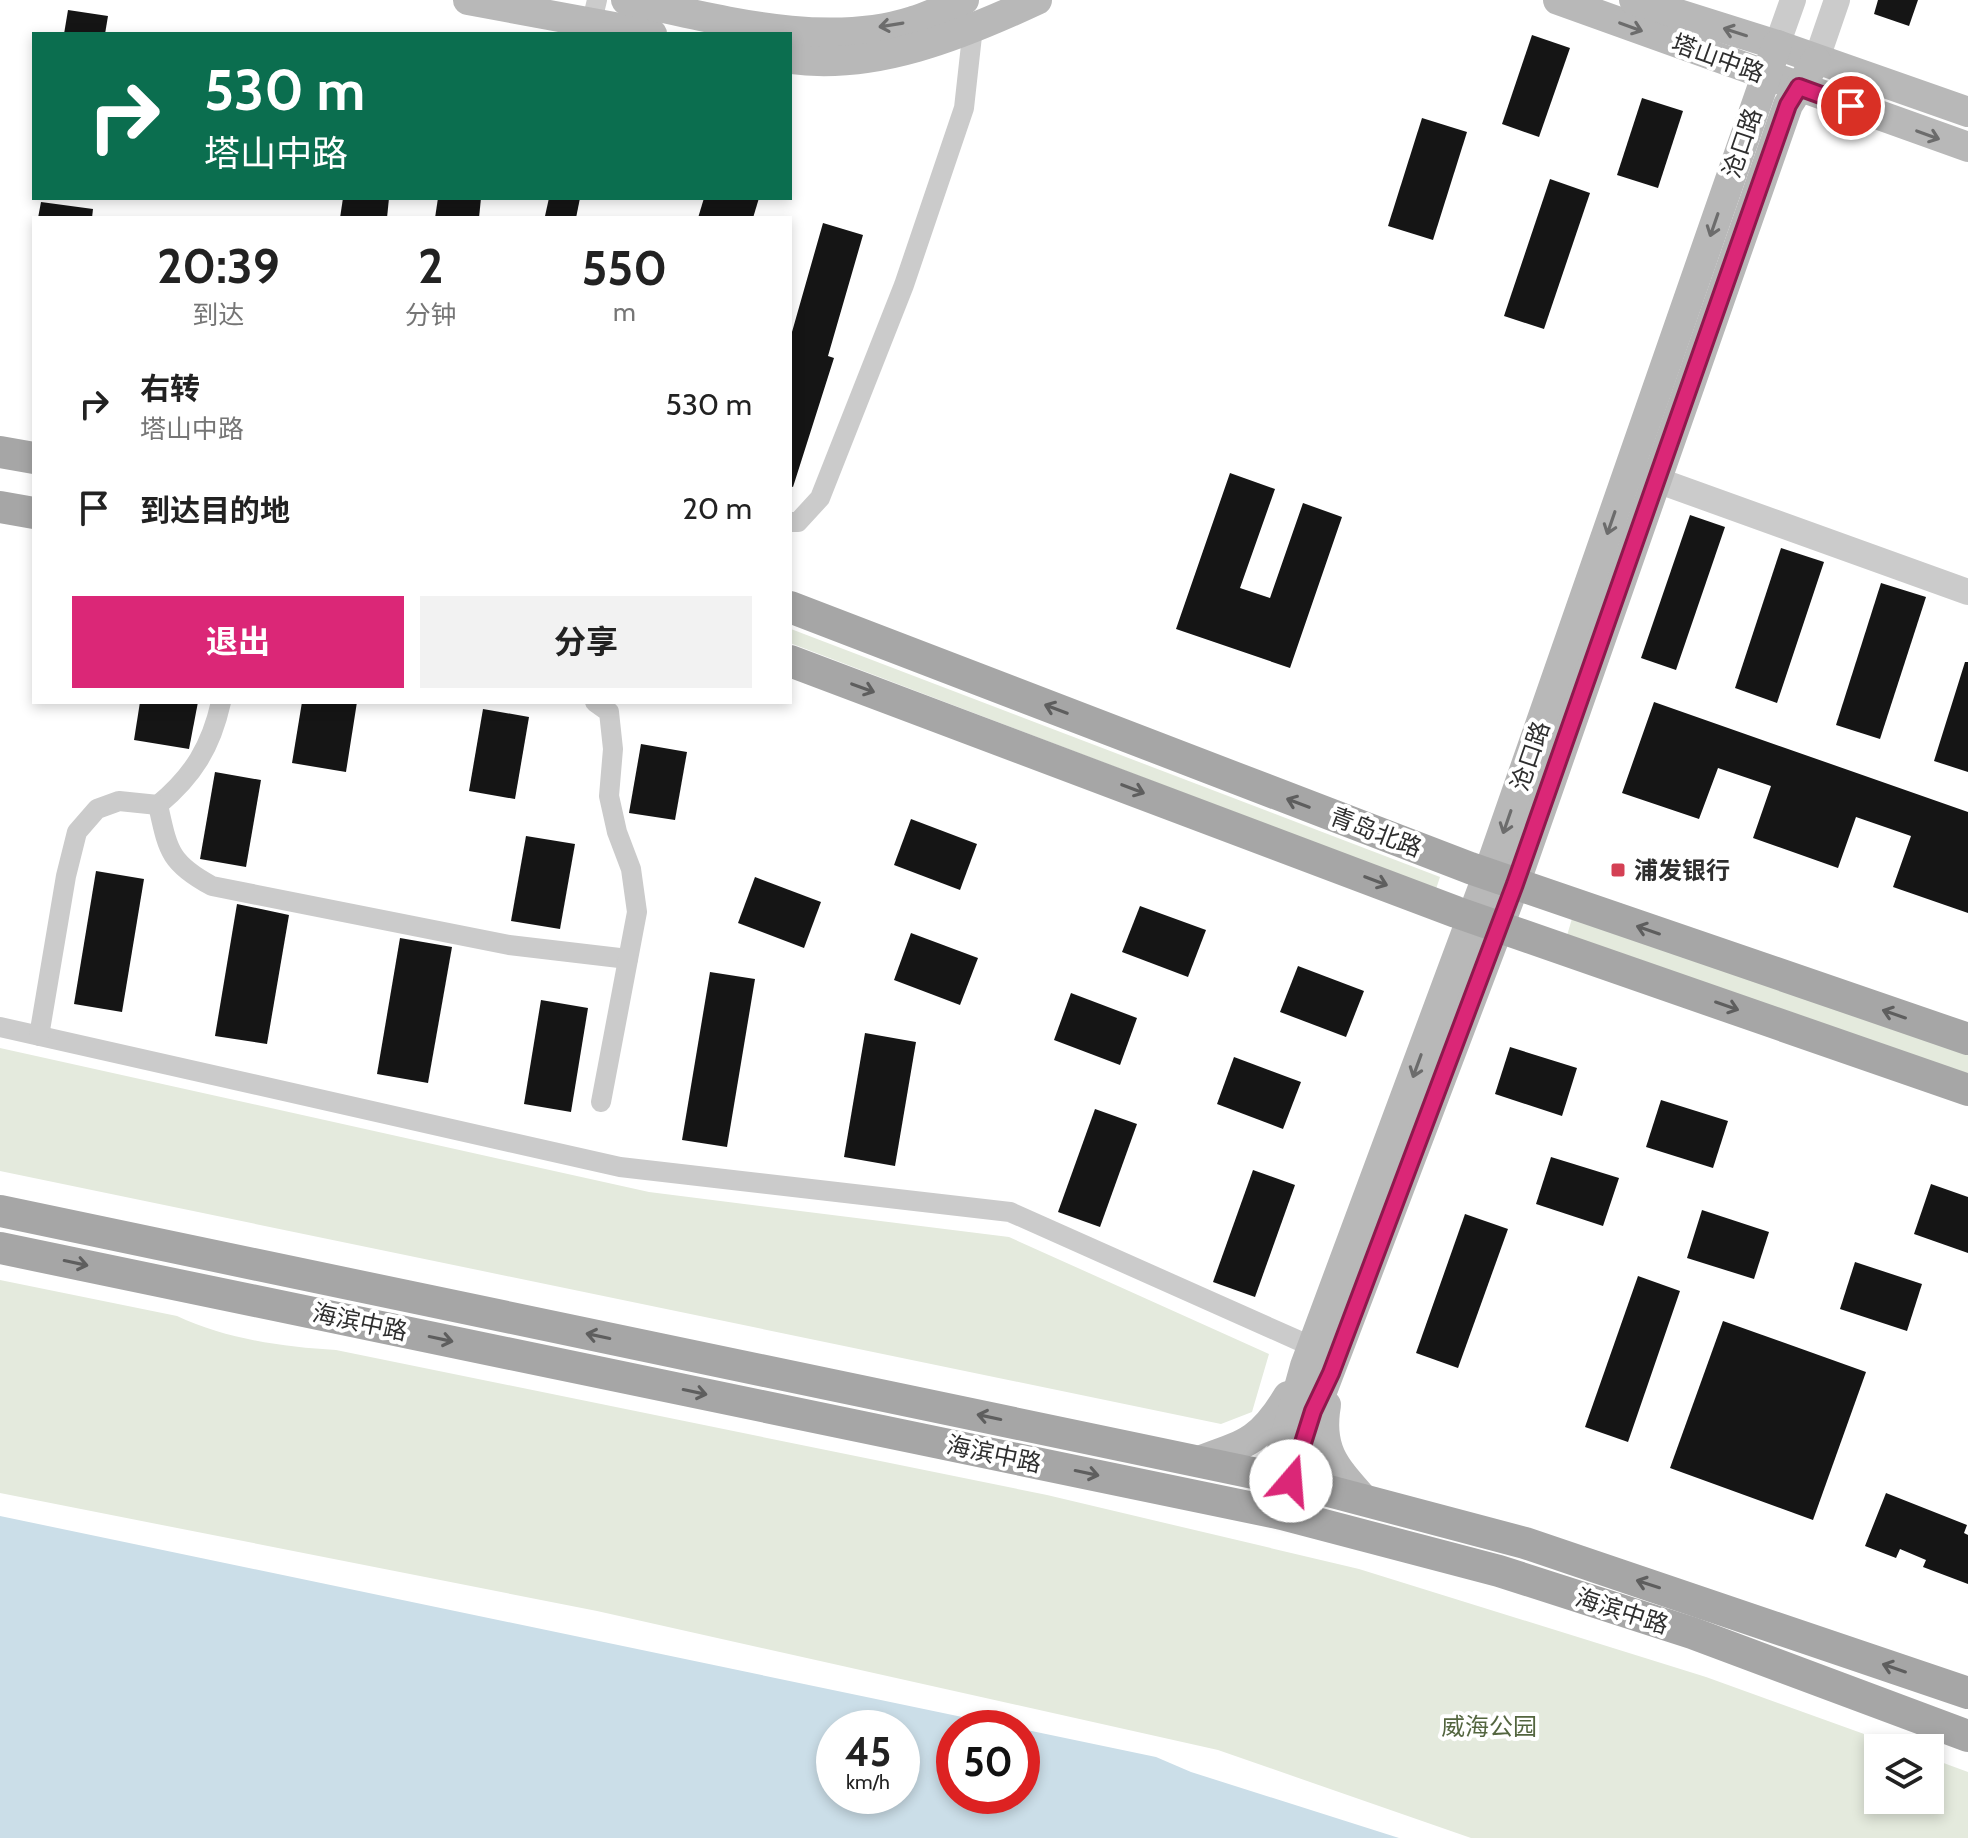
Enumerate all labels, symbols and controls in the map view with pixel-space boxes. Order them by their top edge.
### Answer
one-way arrow [879,18,904,33]
one-way arrow [1619,20,1644,35]
one-way arrow [1723,24,1749,39]
street label: 塔山中路 [1668,28,1768,88]
text: 530 m [204,56,365,124]
icon: right [72,64,176,168]
pin [1817,72,1885,140]
icon: arrive [1829,84,1873,128]
street label: 沧口路 [1717,104,1767,182]
one-way arrow [1916,128,1941,143]
text: 塔山中路 [204,131,348,175]
one-way arrow [1706,212,1721,237]
text: 20:39 [157,237,280,295]
text: 2 [418,237,443,295]
text: 550 [582,239,667,297]
text: m [613,296,636,328]
text: 到达 [192,299,244,331]
text: 分钟 [405,299,457,331]
text: 右转 [140,370,200,407]
icon: right [72,382,116,426]
text: 530 m [666,386,752,423]
text: 塔山中路 [140,413,244,445]
icon: arrive [72,486,116,530]
text: 20 m [682,490,752,527]
text: 到达目的地 [140,492,290,529]
one-way arrow [1602,510,1617,535]
button: 退出 [72,596,404,688]
button: 分享 [420,596,752,688]
one-way arrow [851,681,876,696]
one-way arrow [1044,701,1069,715]
street label: 沧口路 [1505,717,1555,795]
one-way arrow [1120,783,1145,797]
one-way arrow [1287,795,1311,809]
street label: 青岛北路 [1326,801,1426,863]
one-way arrow [1498,809,1513,834]
place label: 浦发银行 [1634,856,1730,885]
marker: 浦发银行 [1609,861,1627,879]
one-way arrow [1363,875,1388,889]
one-way arrow [1636,921,1661,936]
one-way arrow [1714,999,1739,1014]
one-way arrow [1882,1005,1907,1020]
one-way arrow [1409,1053,1424,1078]
one-way arrow [63,1257,89,1272]
street label: 海滨中路 [310,1298,410,1346]
one-way arrow [586,1328,611,1343]
one-way arrow [427,1332,453,1347]
one-way arrow [682,1385,707,1400]
one-way arrow [977,1409,1003,1424]
street label: 海滨中路 [944,1430,1044,1478]
position arrow [1249,1439,1333,1523]
one-way arrow [1074,1466,1099,1481]
one-way arrow [1636,1575,1661,1590]
street label: 海滨中路 [1572,1582,1672,1640]
one-way arrow [1882,1659,1907,1674]
speed limit sign: 50 [936,1710,1040,1814]
park label: 威海公园 [1441,1712,1537,1741]
text: 45 [845,1727,891,1776]
map controls [1864,1734,1944,1814]
button: layers [1864,1734,1944,1814]
text: km/h [846,1770,890,1794]

